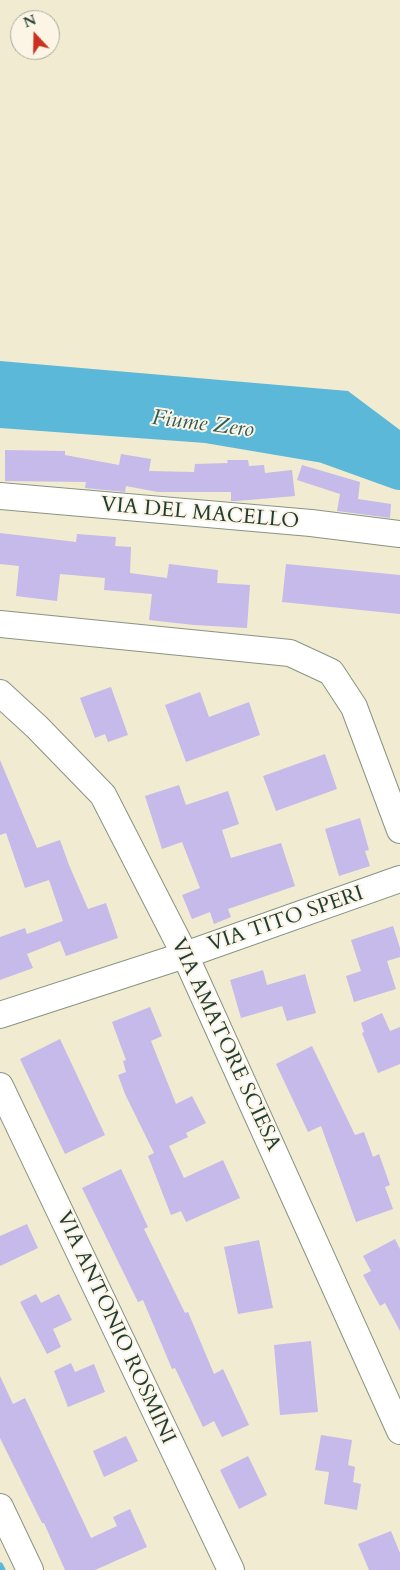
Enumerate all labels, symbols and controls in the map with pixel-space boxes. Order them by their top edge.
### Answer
north arrow [10,10,60,60]
text: N [21,10,39,33]
water label: Fiume Zero [151,406,255,444]
street label: VIA DEL MACELLO [100,493,300,535]
street label: VIA TITO SPERI [205,882,367,958]
street label: VIA AMATORE SCIESA [165,935,285,1155]
street label: VIA ANTONIO ROSMINI [50,1208,180,1448]

